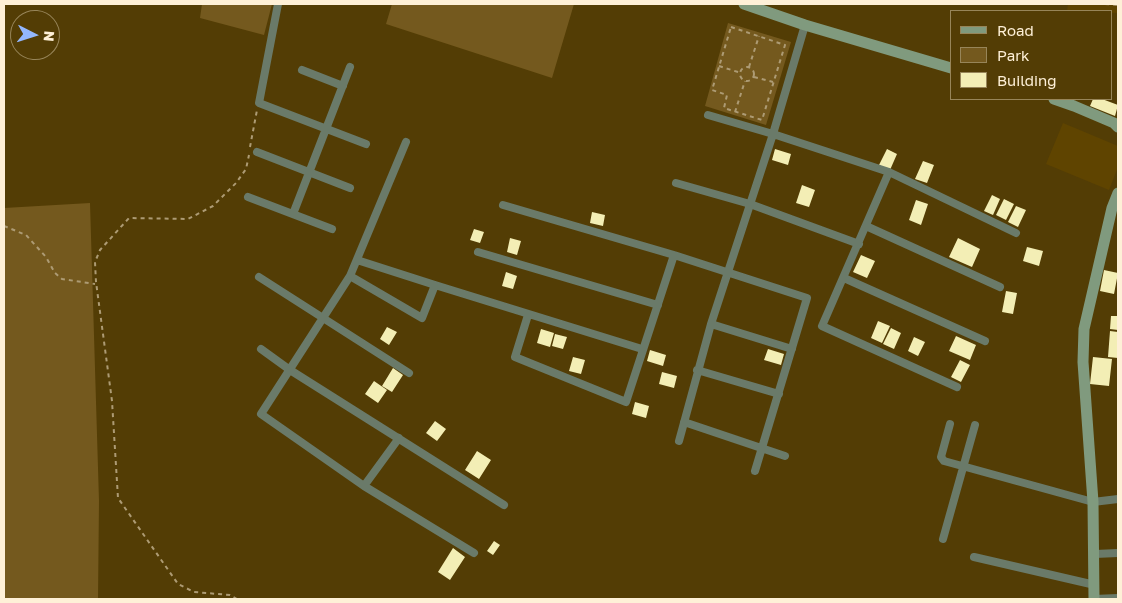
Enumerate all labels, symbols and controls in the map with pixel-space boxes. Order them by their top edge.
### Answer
north arrow [10,10,60,60]
legend [950,10,1112,100]
text: Road [997,21,1034,39]
text: N [41,30,58,42]
text: Park [997,46,1029,64]
text: Building [997,71,1057,89]

